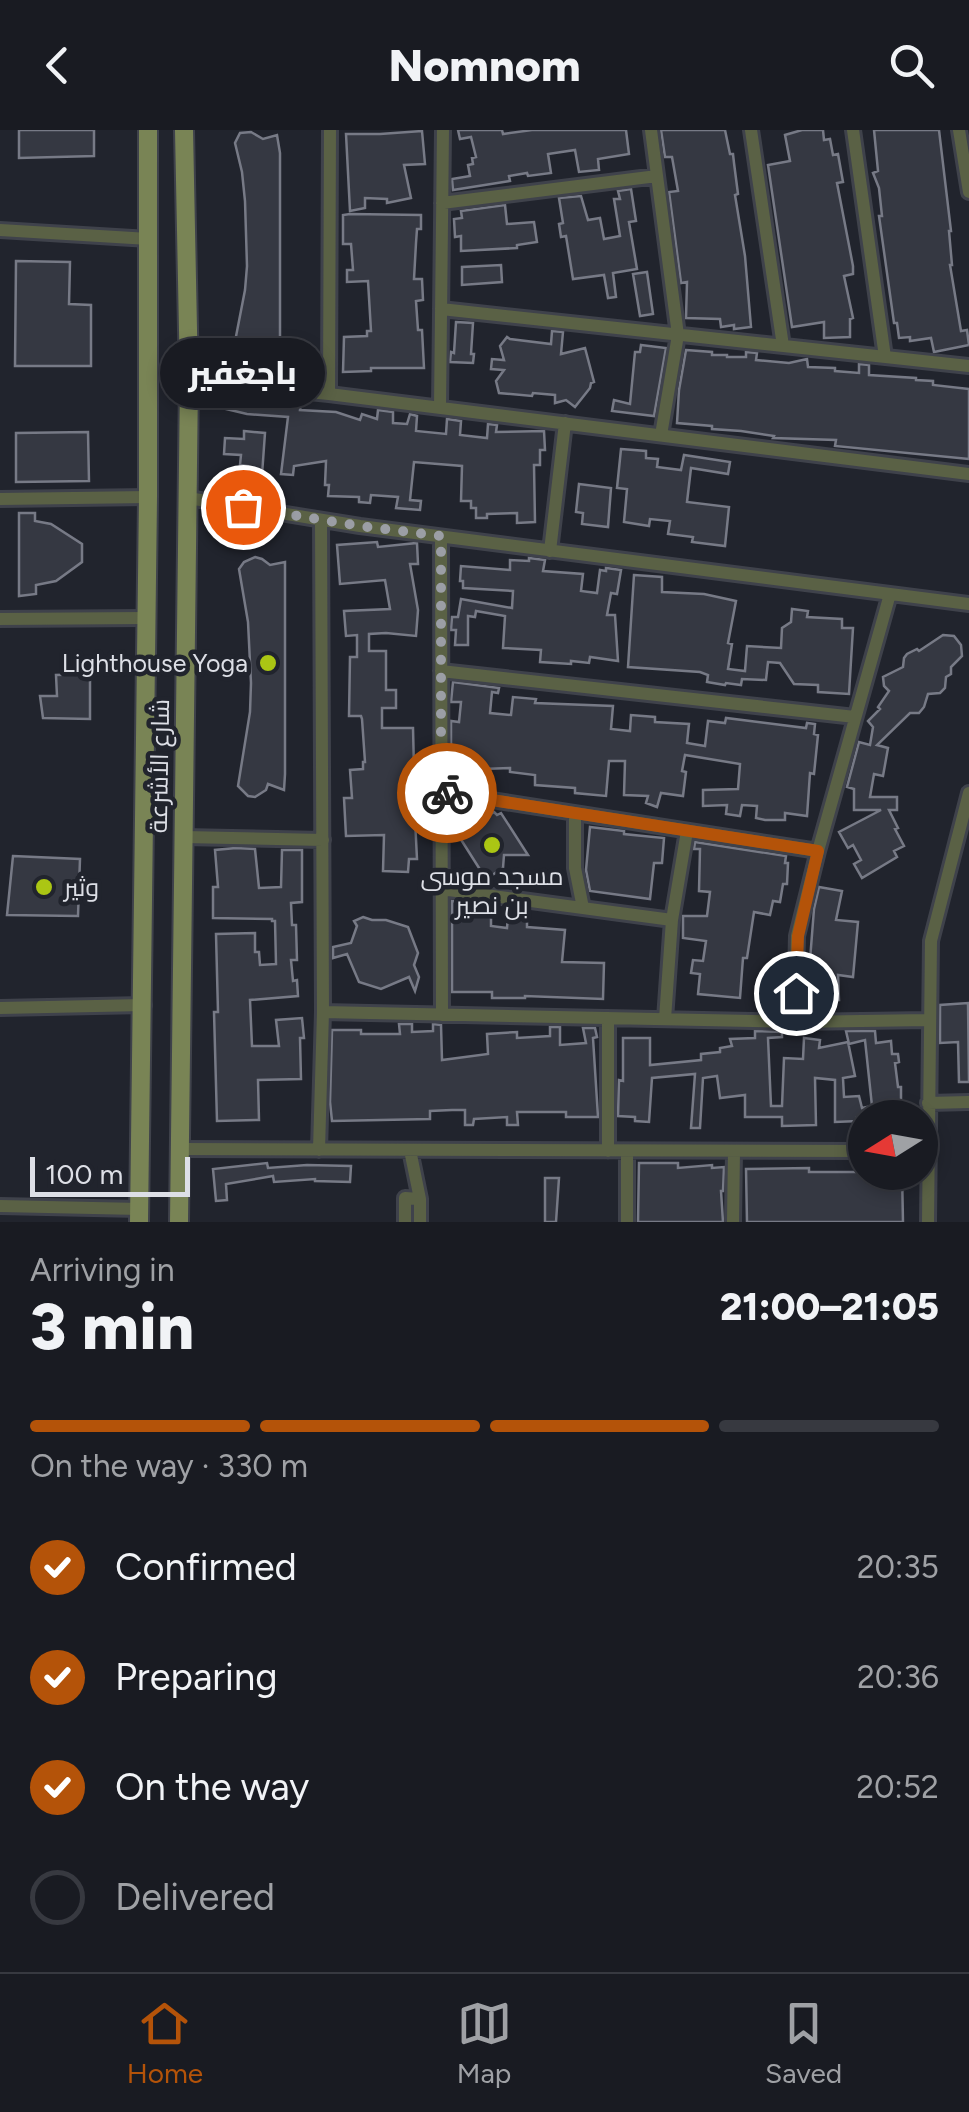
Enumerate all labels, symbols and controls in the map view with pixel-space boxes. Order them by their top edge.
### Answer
icon: back [30,38,85,93]
text: Nomnom [388,38,581,92]
icon: search [884,38,939,93]
callout: باجغفير [160,337,326,407]
text: باجغفير [188,354,297,392]
pin [201,465,286,550]
icon: bag [216,480,271,535]
place label: Lighthouse Yoga [62,648,248,678]
marker: Lighthouse Yoga [257,652,279,674]
street label: شارع الأشرعة [143,699,177,834]
courier [397,743,497,843]
icon: bike [420,766,475,821]
marker: مسجد موسى بن نصير [481,834,503,856]
place label: مسجد موسى بن نصير [420,861,564,920]
place label: وثير [62,872,99,902]
marker: وثير [33,876,55,898]
pin [754,951,839,1036]
icon: home [769,966,824,1021]
north arrow [848,1100,938,1190]
map controls [848,1100,938,1190]
scale bar [30,1152,190,1196]
text: 100 m [45,1157,123,1191]
text: Arriving in [30,1251,175,1289]
text: 21:00–21:05 [720,1284,939,1330]
text: 3 min [30,1287,194,1365]
text: On the way · 330 m [30,1447,308,1485]
icon: check [30,1540,85,1595]
text: Confirmed [115,1544,297,1590]
text: 20:35 [857,1548,939,1586]
icon: check [30,1650,85,1705]
text: Preparing [115,1654,277,1700]
text: 20:36 [857,1658,939,1696]
icon: check [30,1760,85,1815]
text: On the way [115,1764,309,1810]
text: 20:52 [856,1768,939,1806]
text: Delivered [115,1874,275,1920]
tab: Home [127,1996,203,2090]
tab: Map [457,1996,512,2090]
tab: Saved [765,1996,842,2090]

